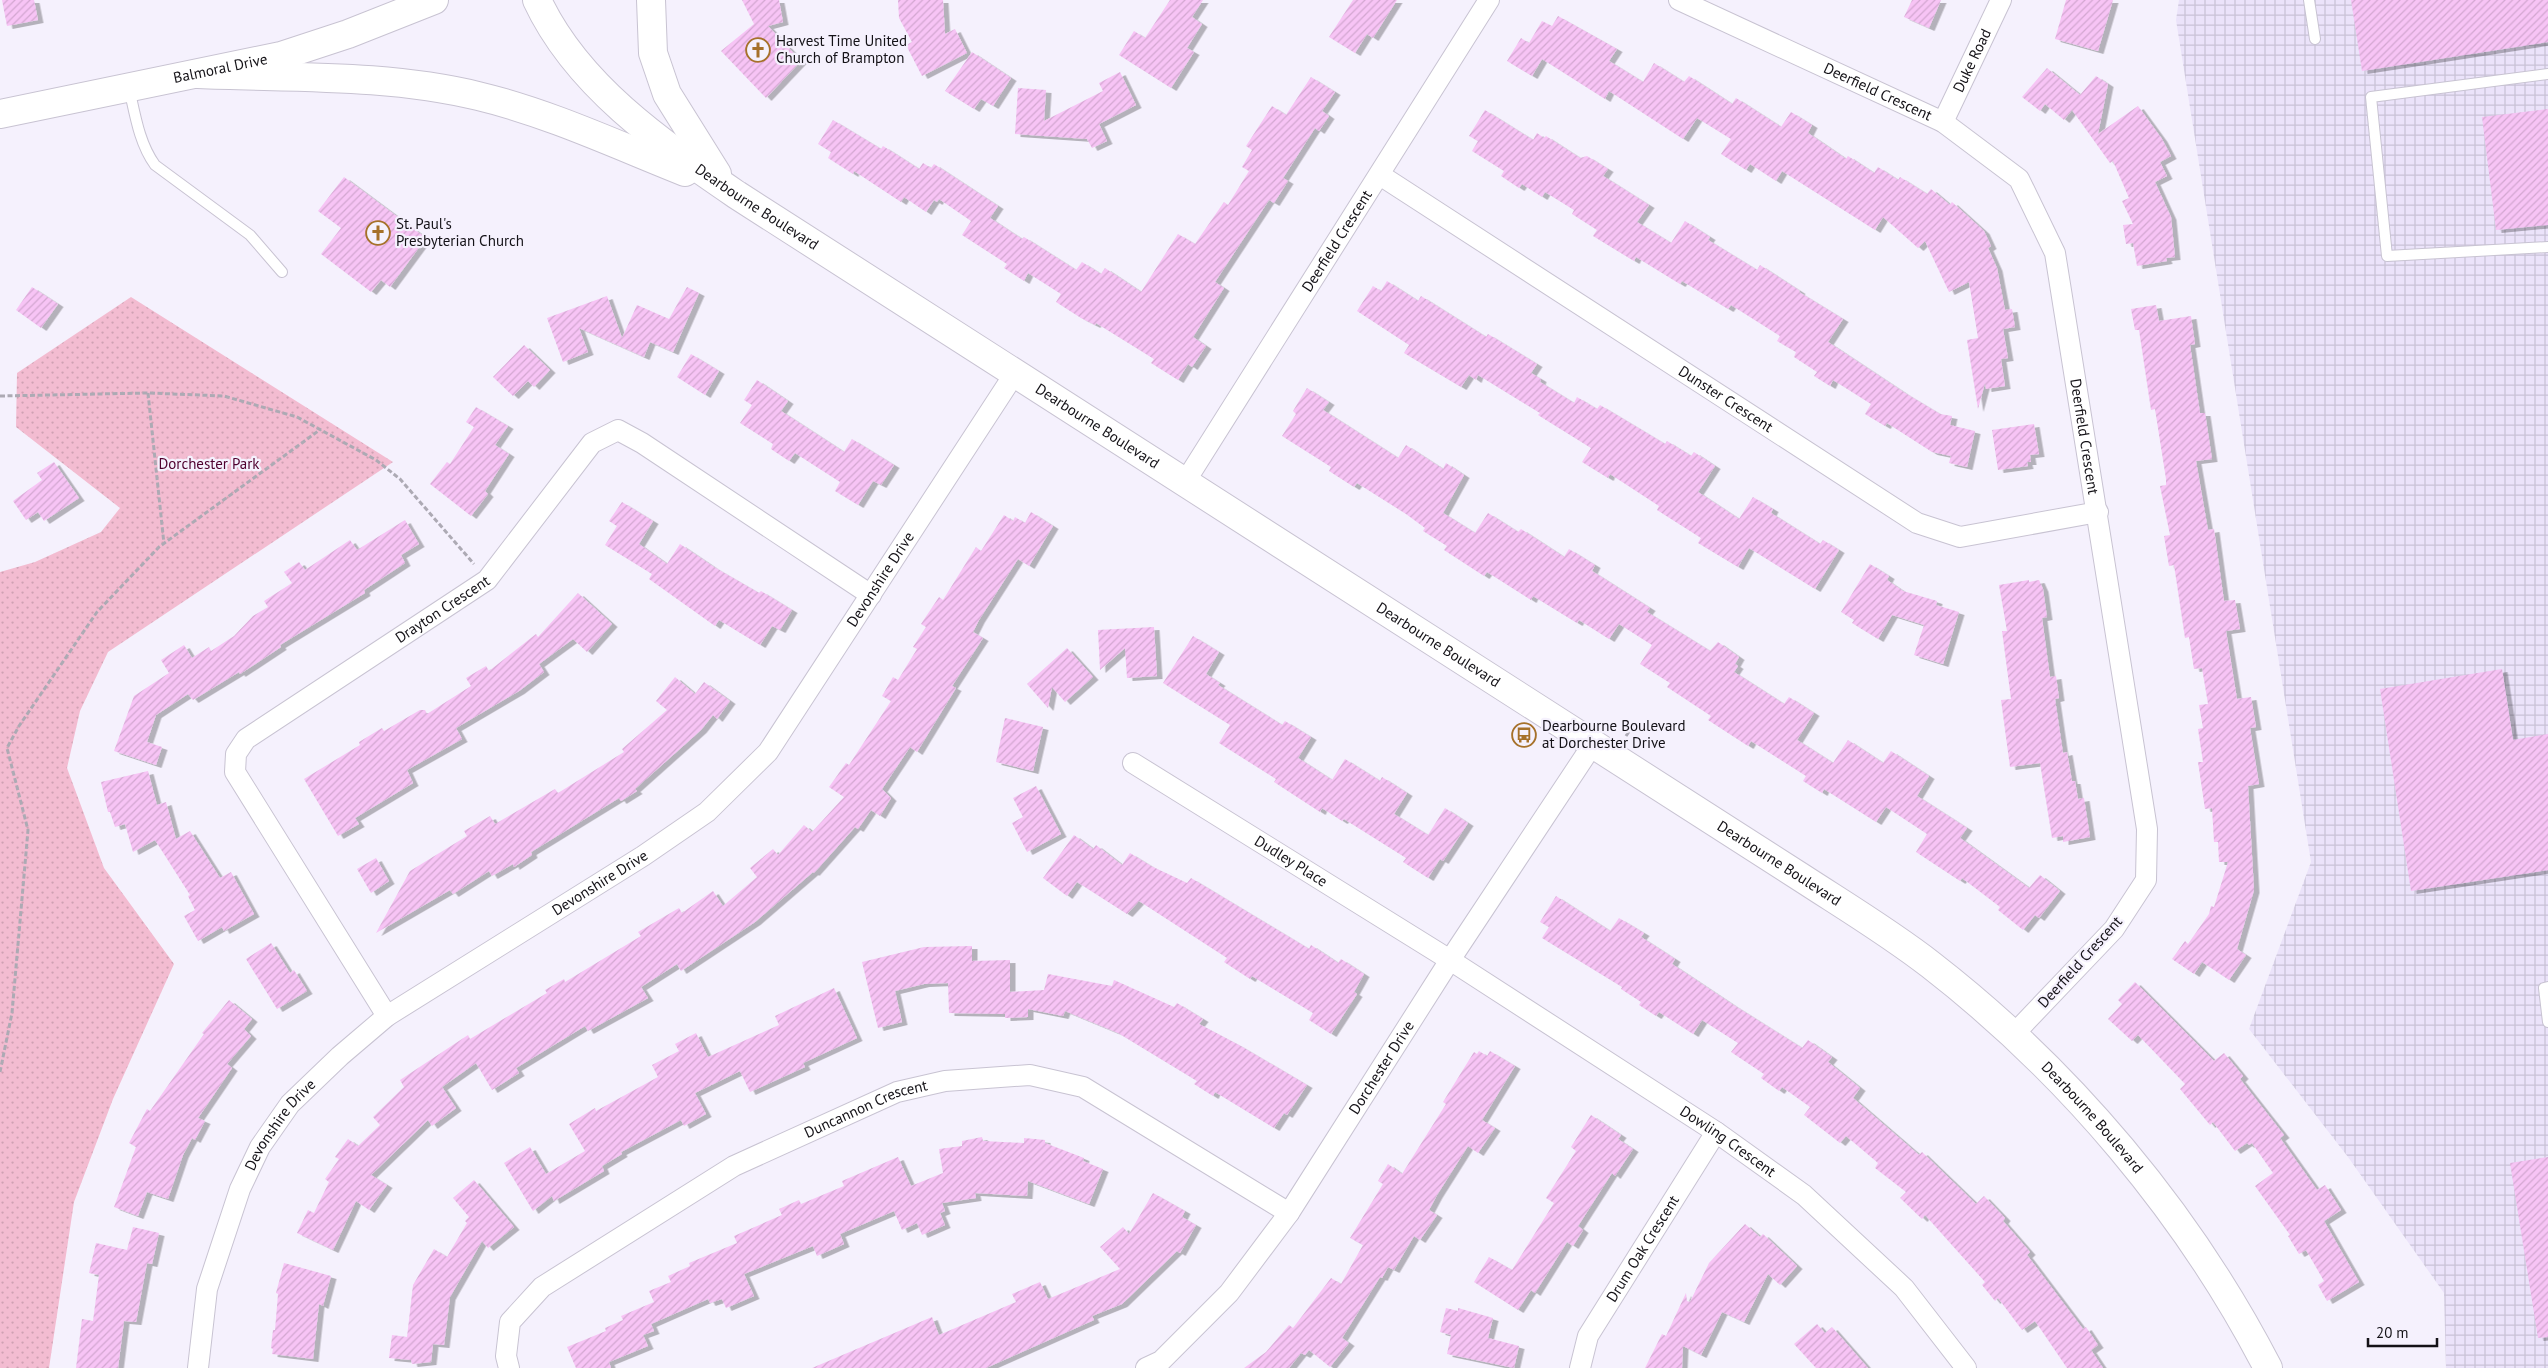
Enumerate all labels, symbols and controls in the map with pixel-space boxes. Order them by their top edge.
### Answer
street label: Duke Road [1948,25,1995,95]
place label: Harvest Time United Church of Brampton [776,31,907,67]
church icon: Harvest Time United Church of Brampton [745,37,771,63]
street label: Balmoral Drive [172,49,269,87]
street label: Deerfield Crescent [1821,58,1935,125]
street label: Dearbourne Boulevard [692,159,822,254]
street label: Deerfield Crescent [1297,186,1376,295]
place label: St. Paul's Presbyterian Church [396,214,524,250]
church icon: St. Paul's Presbyterian Church [365,220,391,246]
street label: Dunster Crescent [1675,361,1777,436]
street label: Deerfield Crescent [2066,377,2103,496]
street label: Dearbourne Boulevard [1032,379,1163,472]
park label: Dorchester Park [158,454,260,473]
street label: Devonshire Drive [842,528,918,630]
street label: Drayton Crescent [391,571,493,647]
street label: Dearbourne Boulevard [1373,598,1504,691]
place label: Dearbourne Boulevard at Dorchester Drive [1542,716,1686,752]
bus stop icon: Dearbourne Boulevard at Dorchester Drive [1511,722,1537,748]
street label: Dearbourne Boulevard [1714,816,1845,910]
street label: Dudley Place [1251,831,1331,891]
street label: Devonshire Drive [548,845,651,919]
street label: Deerfield Crescent [2033,912,2126,1011]
street label: Dorchester Drive [1344,1017,1418,1118]
street label: Dearbourne Boulevard [2038,1057,2148,1177]
street label: Devonshire Drive [240,1075,319,1173]
street label: Duncannon Crescent [801,1075,929,1142]
street label: Dowling Crescent [1677,1101,1780,1181]
street label: Drum Oak Crescent [1602,1192,1683,1305]
scale bar [2368,1316,2437,1348]
text: 20 m [2376,1323,2409,1342]

